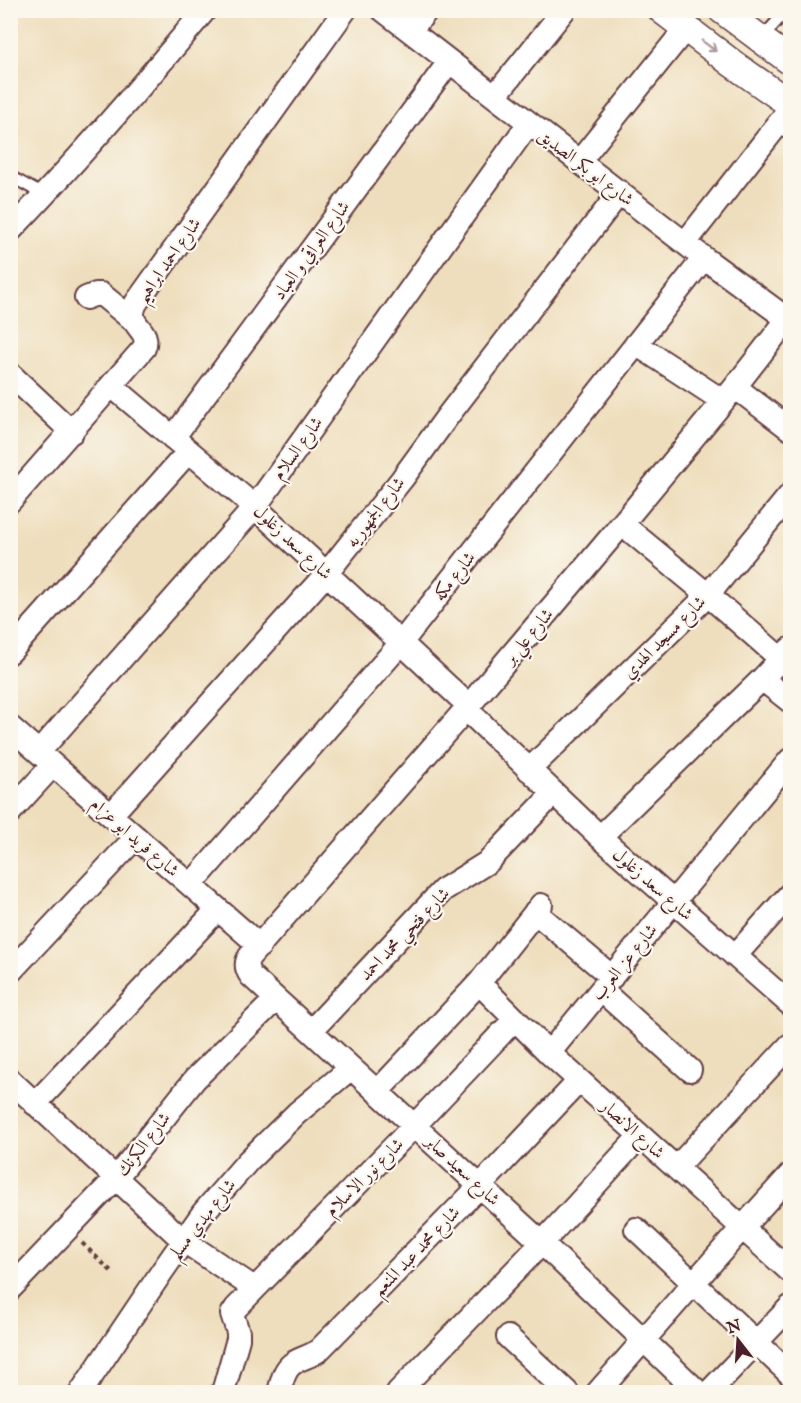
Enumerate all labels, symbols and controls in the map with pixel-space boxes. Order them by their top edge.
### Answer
one-way arrow [700,39,716,52]
street label: شارع ابو بكر الصديق [531,124,638,214]
street label: شارع العراقي و العباد [269,197,358,306]
street label: شارع احمد ابراهيم [131,214,211,311]
street label: شارع السلام [267,413,331,487]
street label: شارع الجمهوريه [341,473,413,554]
street label: شارع سعد زغلول [246,501,336,587]
street label: شارع مكه [429,548,483,608]
street label: شارع مسجد الهدي [618,591,713,686]
street label: شارع علي بر [498,604,562,674]
street label: شارع فريد ابو عزام [83,793,183,885]
street label: شارع سعد زغلول [606,844,697,928]
street label: شارع فتحي محمد احمد [355,883,458,989]
street label: شارع عز العرب [587,920,665,1007]
street label: شارع الانصار [592,1094,669,1166]
street label: شارع الكرنك [112,1108,178,1183]
street label: شارع سعيد صابر [417,1129,504,1213]
street label: شارع نور الاسلام [321,1134,411,1224]
street label: شارع مهدي مسلم [164,1175,246,1268]
street label: شارع محمد عبد المنعم [368,1202,469,1305]
north arrow [708,1310,768,1370]
text: N [724,1316,744,1339]

